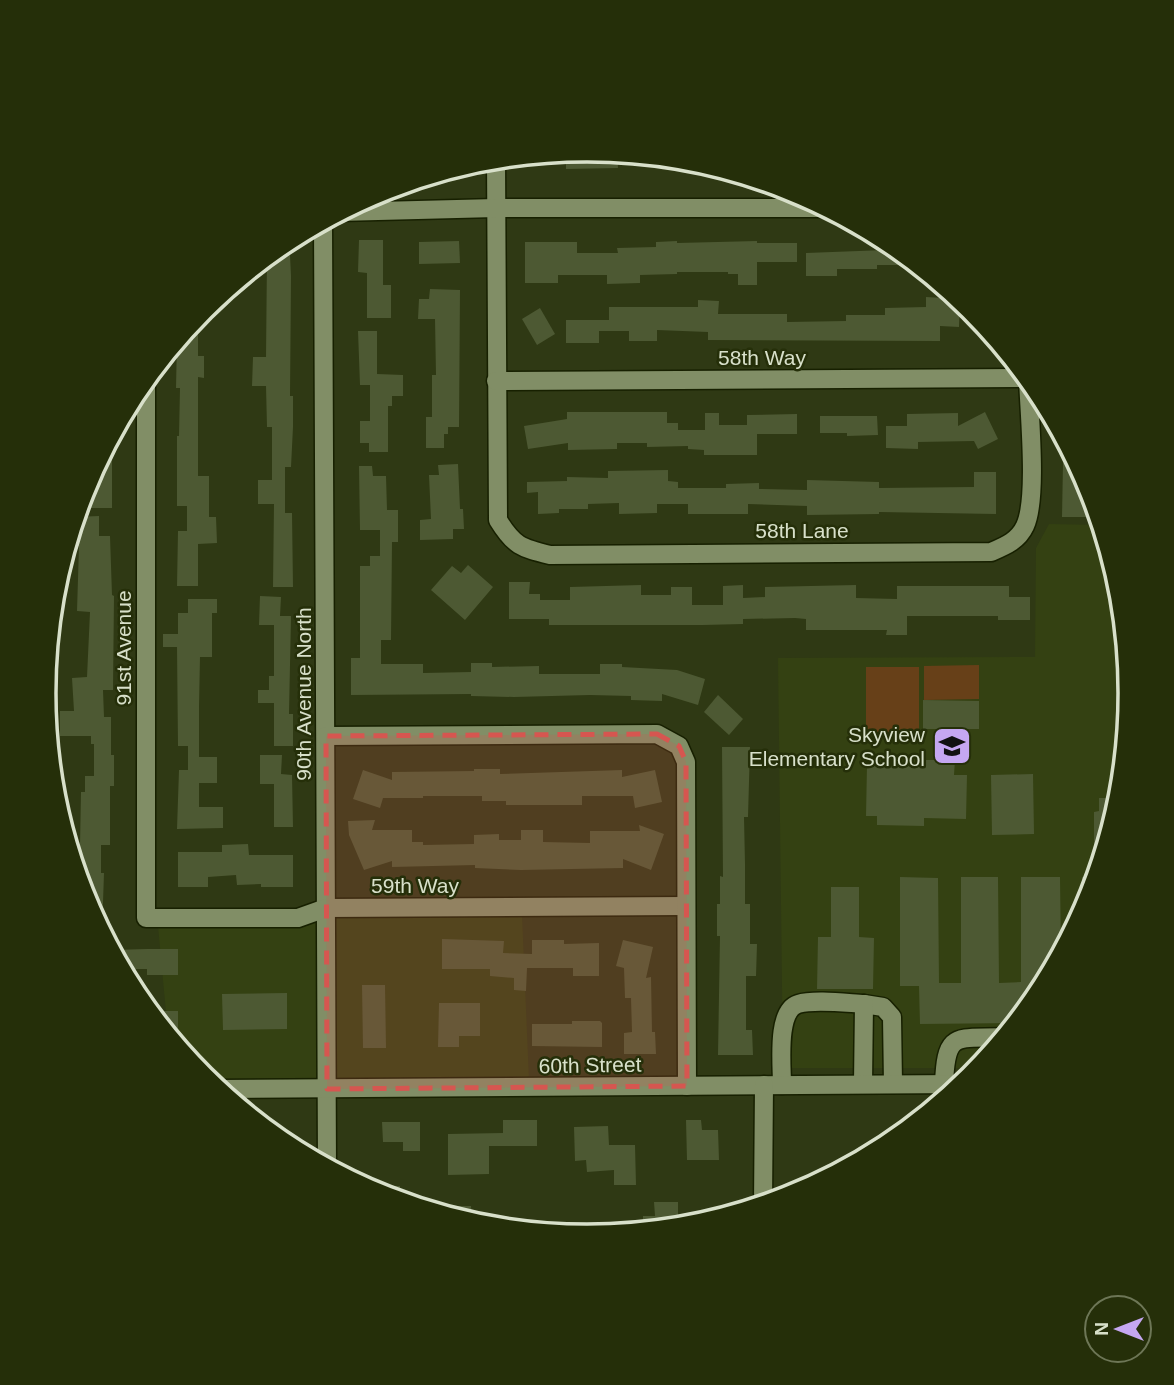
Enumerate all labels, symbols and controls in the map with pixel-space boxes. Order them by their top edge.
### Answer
street label: 58th Way [718,346,806,369]
street label: 58th Lane [755,519,849,542]
street label: 91st Avenue [112,590,135,706]
street label: 90th Avenue North [292,607,315,781]
place label: Skyview Elementary School [749,723,926,770]
school or university icon: Skyview Elementary School [931,725,973,767]
street label: 59th Way [371,874,459,897]
street label: 60th Street [538,1053,642,1077]
north arrow [1083,1294,1153,1364]
text: N [1091,1322,1112,1336]

